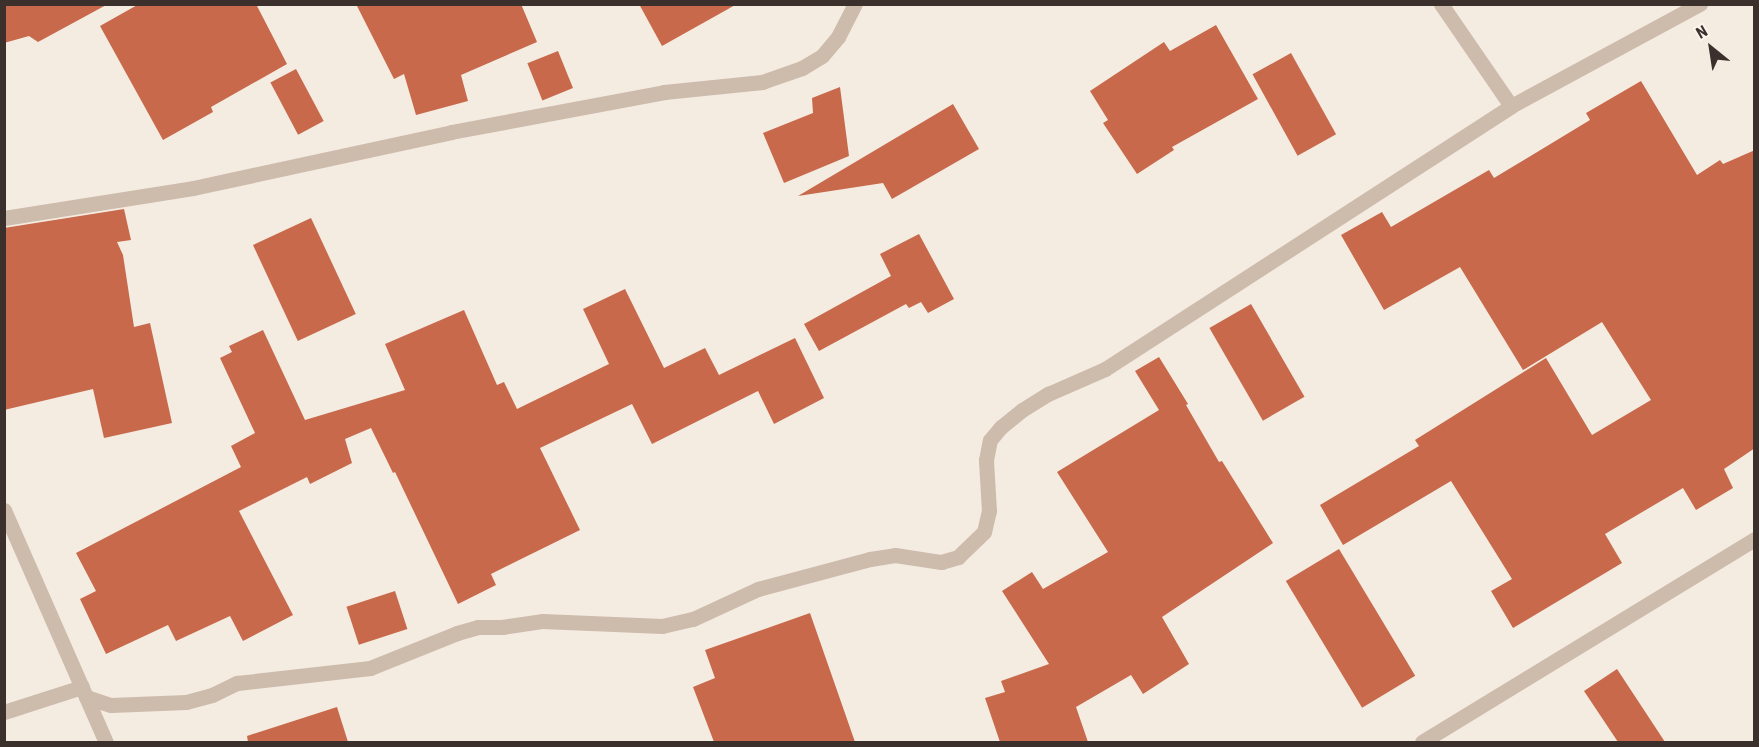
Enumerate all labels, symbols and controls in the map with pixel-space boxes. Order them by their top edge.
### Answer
north arrow [1681,18,1741,78]
text: N [1693,21,1711,43]

